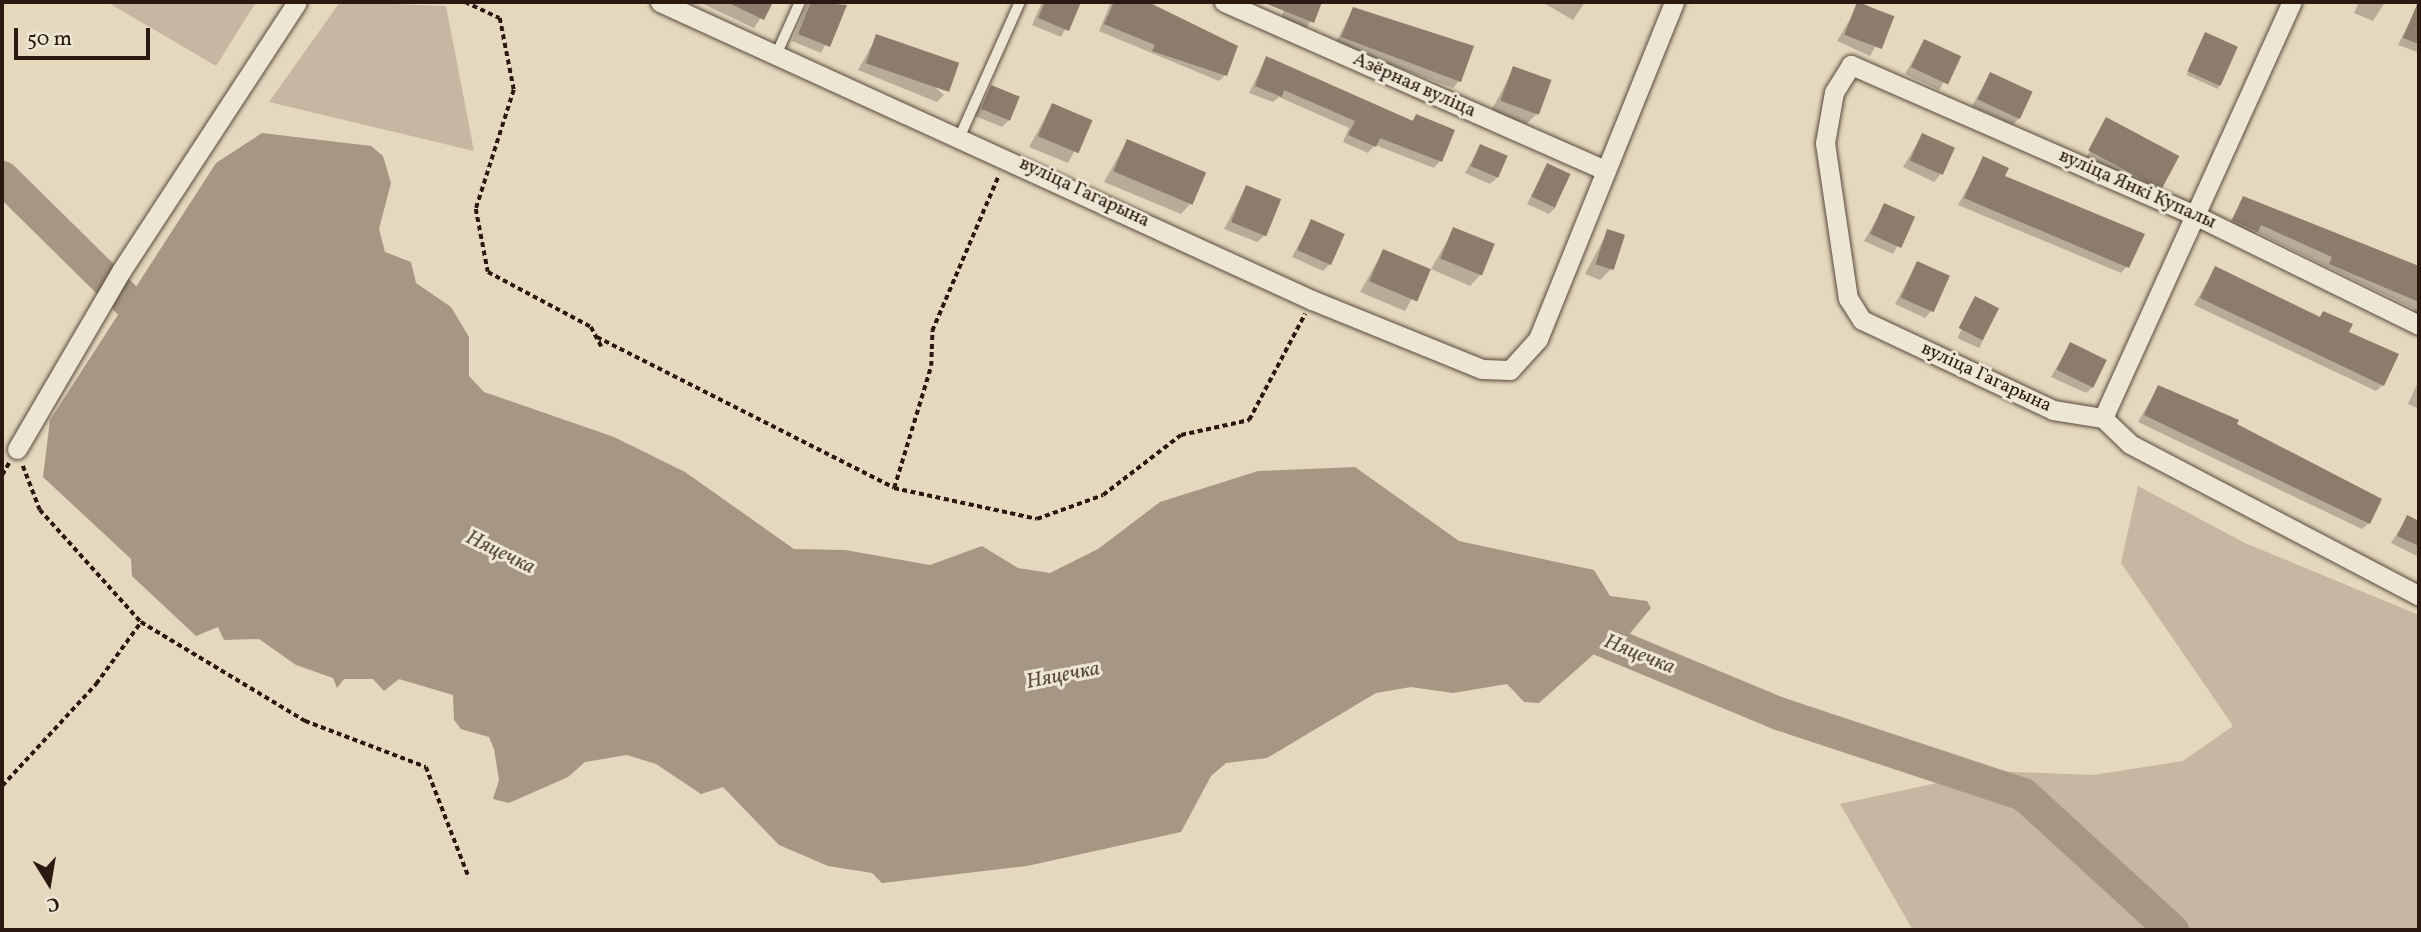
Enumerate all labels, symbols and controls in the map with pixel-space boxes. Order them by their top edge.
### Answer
scale bar [18,14,154,58]
text: 50 m [27,25,72,54]
street label: Азёрная вуліца [1349,49,1479,123]
street label: вуліца Янкі Купалы [2055,145,2219,235]
street label: вуліца Гагарына [1015,153,1153,233]
street label: вуліца Гагарына [1917,338,2055,418]
water label: Няцечка [461,525,539,581]
water label: Няцечка [1600,629,1678,681]
water label: Няцечка [1024,657,1102,695]
north arrow [14,848,84,918]
text: С [45,890,61,918]

